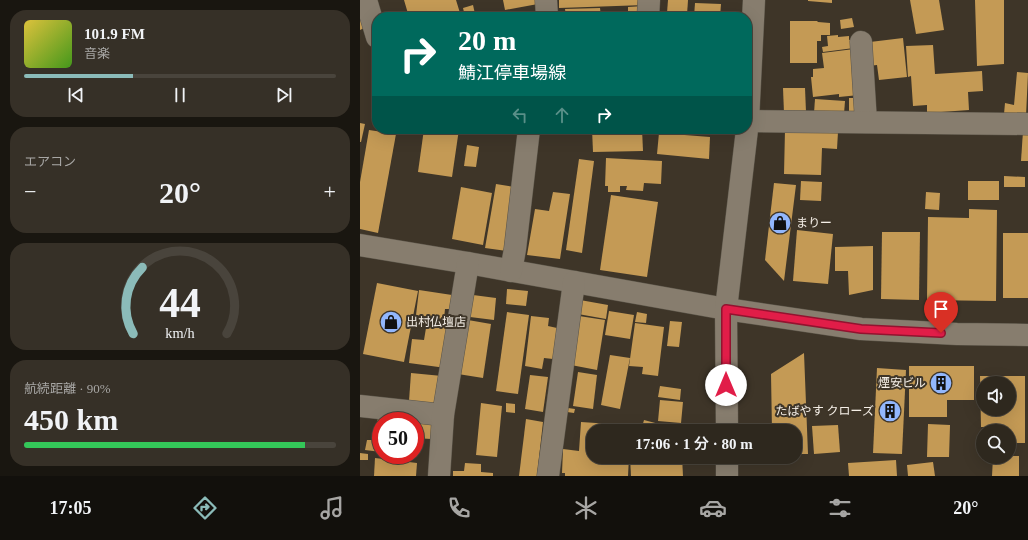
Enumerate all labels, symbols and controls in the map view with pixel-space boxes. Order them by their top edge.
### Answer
text: 20 m [458,25,516,56]
text: 101.9 FM [84,26,145,42]
icon: right [392,28,444,80]
text: 音楽 [84,46,110,61]
text: 鯖江停車場線 [458,63,566,83]
icon: previous [65,84,87,106]
icon: pause [169,84,191,106]
icon: next [273,84,295,106]
icon: left [509,104,531,126]
icon: ahead [551,104,573,126]
icon: right [593,104,615,126]
text: エアコン [24,154,76,169]
text: 20° [159,176,201,209]
text: − [24,179,36,204]
text: + [324,179,336,204]
shop icon: まりー [767,210,793,236]
place label: まりー [796,216,832,230]
text: 44 [159,280,201,326]
pin [924,292,958,333]
icon: arrive [930,298,952,320]
shop icon: 出村仏壇店 [378,309,404,335]
place label: 出村仏壇店 [406,315,466,329]
text: km/h [165,325,195,341]
position arrow [705,364,747,406]
building icon: 煙安ビル [928,370,954,396]
place label: 煙安ビル [878,376,926,390]
map controls [976,376,1016,464]
button: sound [976,376,1016,416]
text: 航続距離 · 90% [24,381,111,396]
building icon: たばやす クローズ [877,398,903,424]
text: 450 km [24,403,118,436]
place label: たばやす クローズ [776,404,874,418]
speed limit sign: 50 [372,412,424,464]
button: search [976,424,1016,464]
text: 17:06 · 1 分 · 80 m [635,436,753,452]
icon: directions [191,494,219,522]
icon: music [318,494,346,522]
icon: phone [445,494,473,522]
icon: climate [572,494,600,522]
icon: car [699,494,727,522]
icon: filters [826,494,854,522]
text: 17:05 [50,498,92,518]
text: 20° [953,498,978,518]

